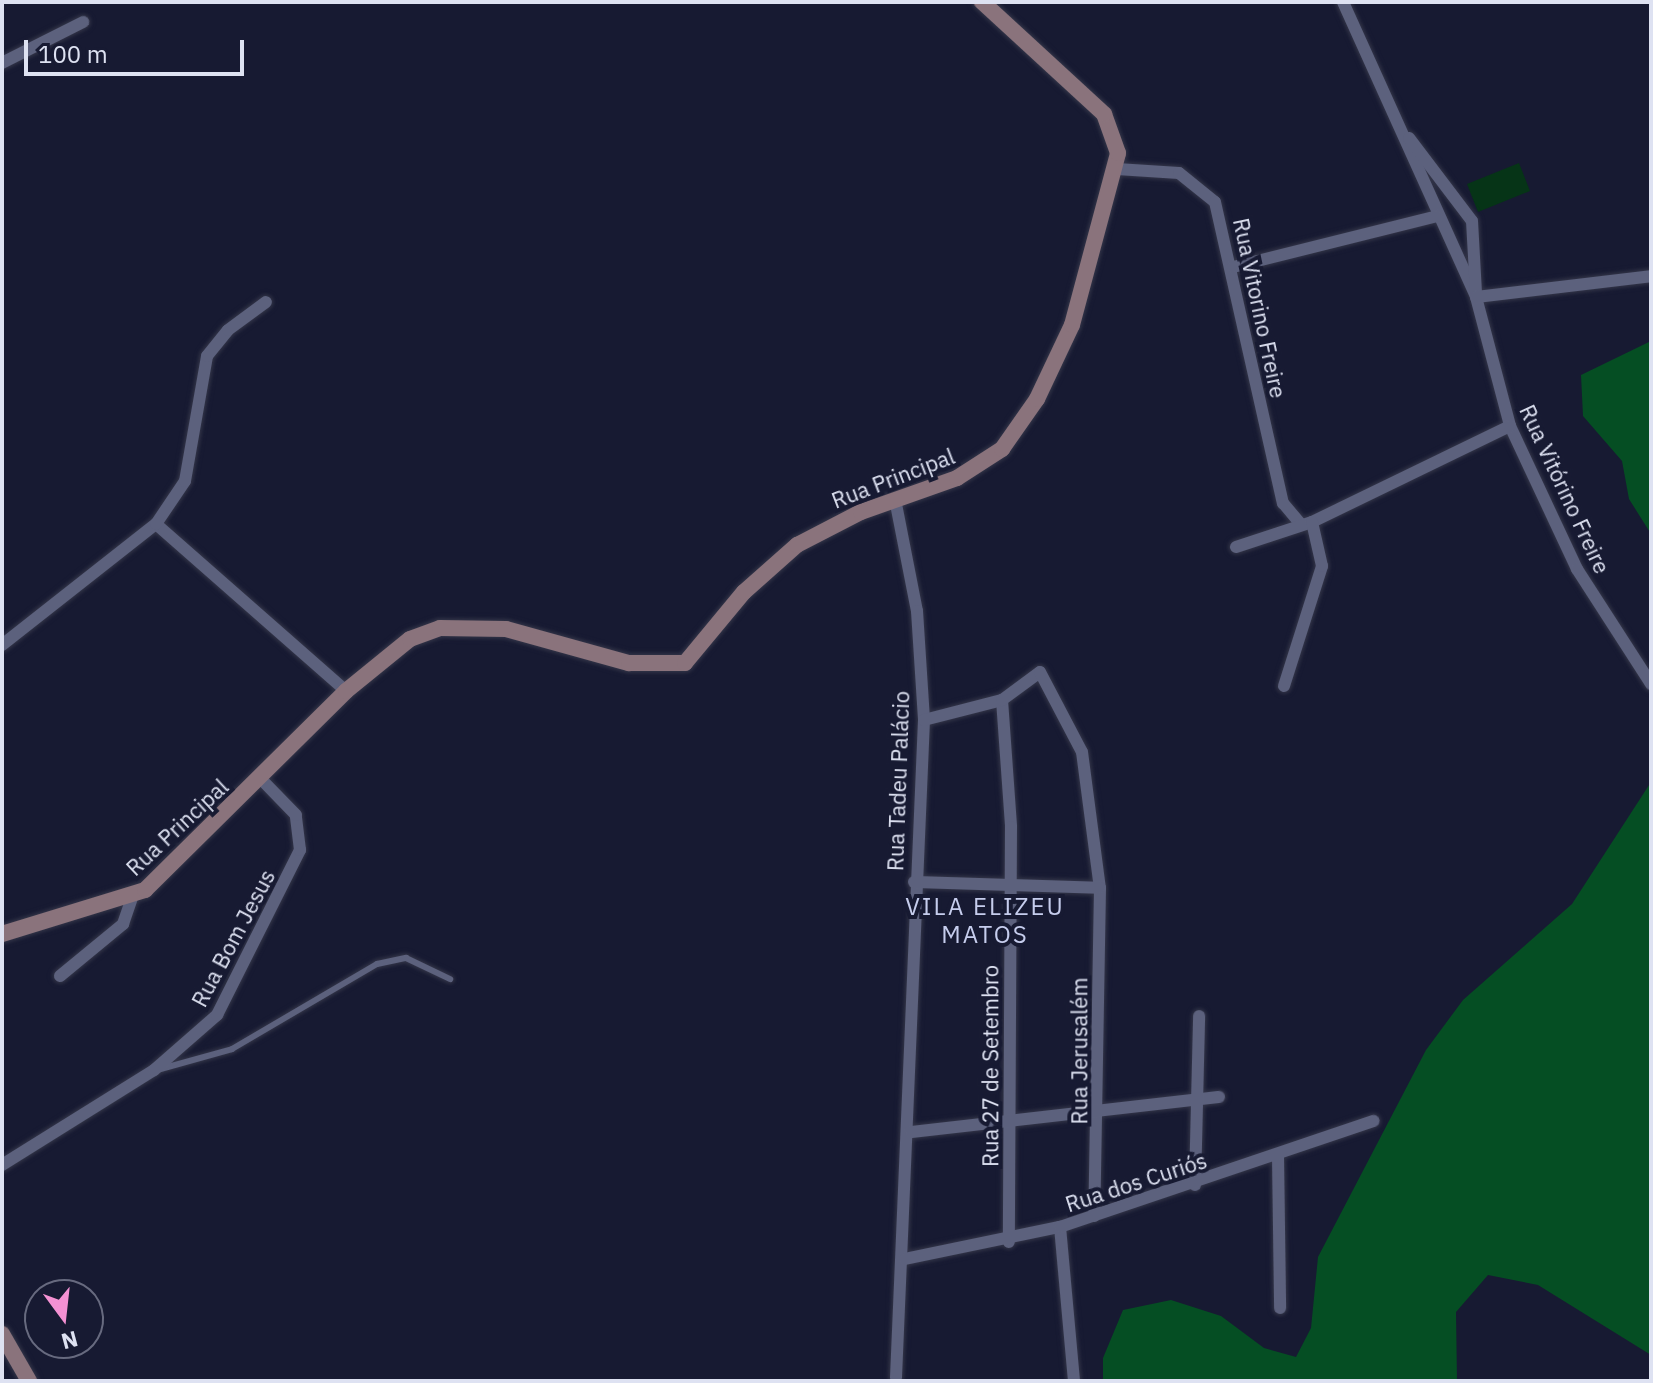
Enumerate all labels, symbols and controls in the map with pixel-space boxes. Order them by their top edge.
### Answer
scale bar [28,24,248,74]
text: 100 m [38,38,108,70]
street label: Rua Vitorino Freire [1228,216,1292,400]
street label: Rua Vitórino Freire [1514,400,1616,578]
street label: Rua Principal [828,442,958,514]
street label: Rua Tadeu Palácio [882,690,914,872]
street label: Rua Principal [121,773,233,881]
street label: Rua Bom Jesus [186,865,280,1011]
district label: VILA ELIZEU MATOS [905,893,1065,949]
street label: Rua 27 de Setembro [977,965,1003,1167]
street label: Rua Jerusalém [1066,977,1092,1125]
street label: Rua dos Curiós [1062,1147,1210,1217]
north arrow [24,1279,104,1359]
text: N [58,1325,81,1357]

